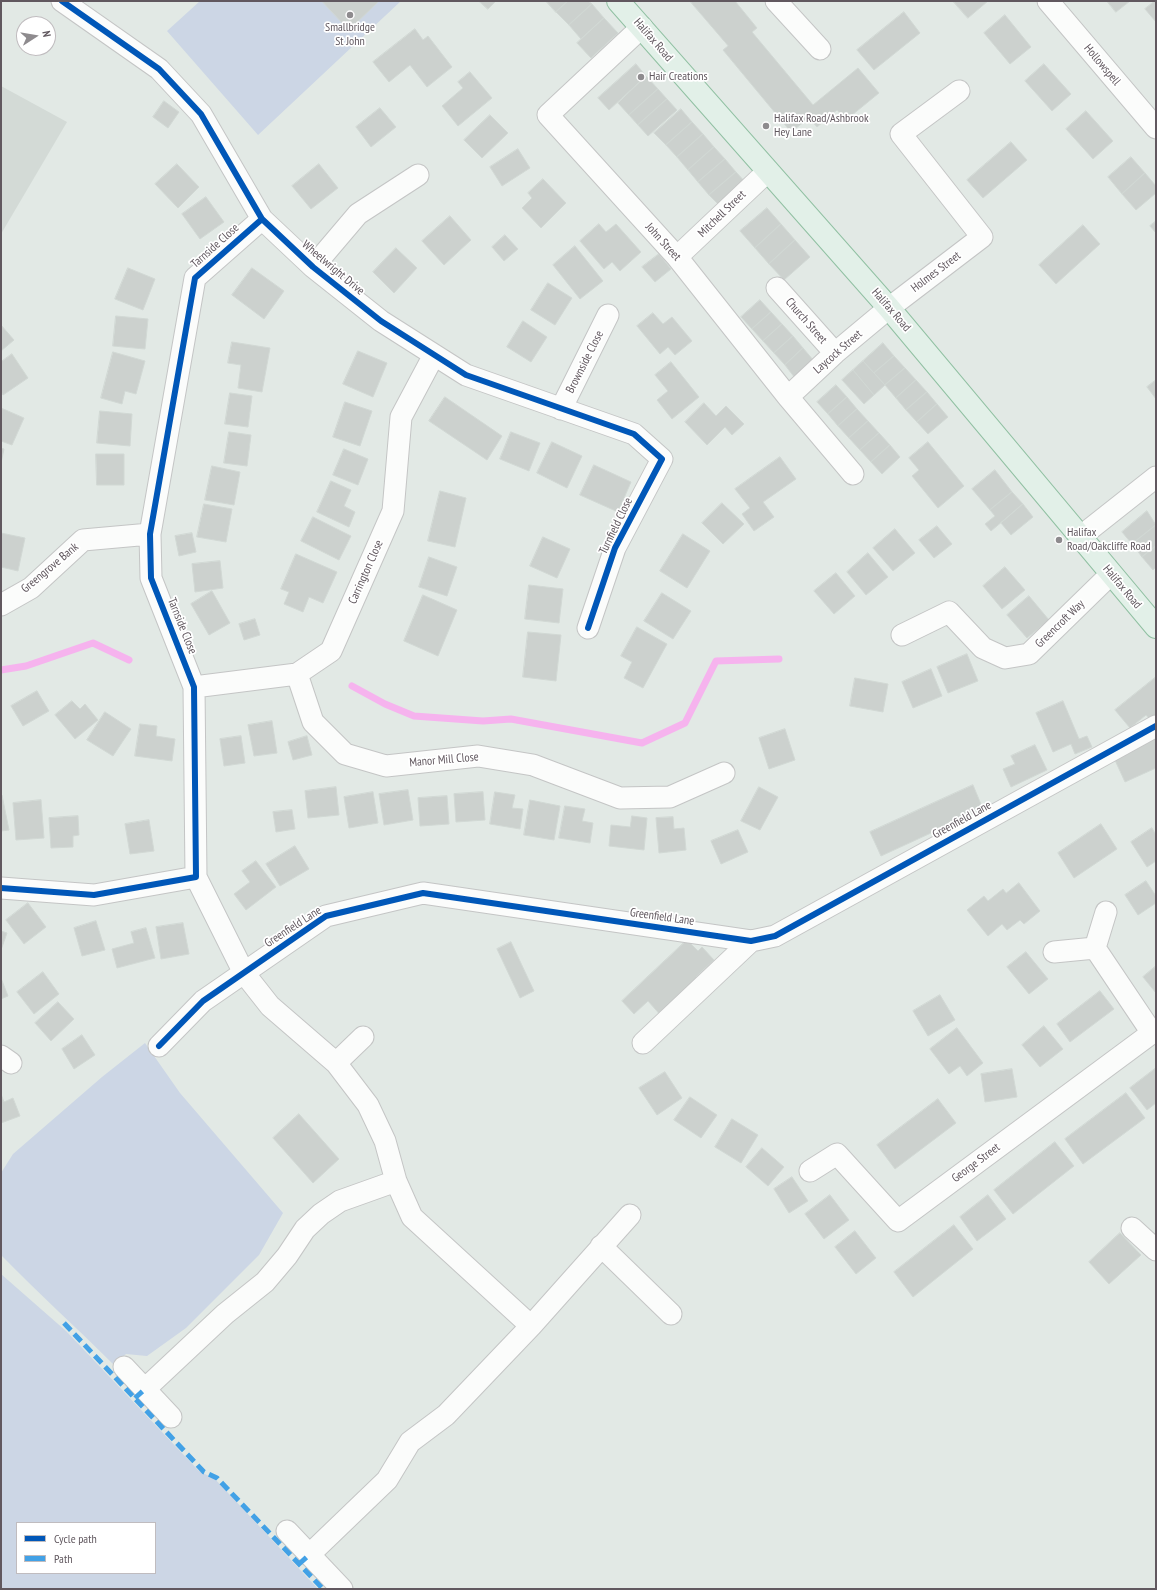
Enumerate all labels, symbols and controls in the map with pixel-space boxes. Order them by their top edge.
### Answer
marker: Smallbridge St John [345,10,355,20]
street label: Halifax Road [630,15,676,65]
north arrow [16,16,56,56]
place label: Smallbridge St John [325,21,375,49]
text: N [39,29,54,38]
street label: Hollowspell [1081,42,1123,88]
place label: Hair Creations [649,70,707,84]
marker: Hair Creations [636,72,646,82]
place label: Halifax Road/Ashbrook Hey Lane [774,112,869,140]
marker: Halifax Road/Ashbrook Hey Lane [761,121,771,131]
street label: Mitchell Street [695,188,749,240]
street label: John Street [642,220,684,264]
street label: Tarnside Close [188,221,242,271]
street label: Wheelwright Drive [299,238,367,298]
street label: Holmes Street [908,249,964,295]
street label: Halifax Road [868,285,914,335]
street label: Church Street [782,295,830,347]
street label: Laycock Street [811,327,865,377]
street label: Brownside Close [563,328,607,396]
street label: Turnfield Close [596,495,636,557]
place label: Halifax Road/Oakcliffe Road [1067,526,1151,554]
marker: Halifax Road/Oakcliffe Road [1054,535,1064,545]
street label: Carrington Close [345,538,387,606]
street label: Greengrove Bank [18,540,82,596]
street label: Halifax Road [1100,562,1144,612]
street label: Tarnside Close [164,596,200,656]
street label: Greencroft Way [1032,597,1088,651]
street label: Manor Mill Close [409,750,479,770]
street label: Greenfield Lane [930,798,994,842]
street label: Greenfield Lane [262,903,324,951]
street label: Greenfield Lane [629,905,695,929]
street label: George Street [949,1140,1003,1186]
legend [16,1522,156,1574]
text: Cycle path [54,1531,97,1546]
text: Path [54,1551,72,1566]

